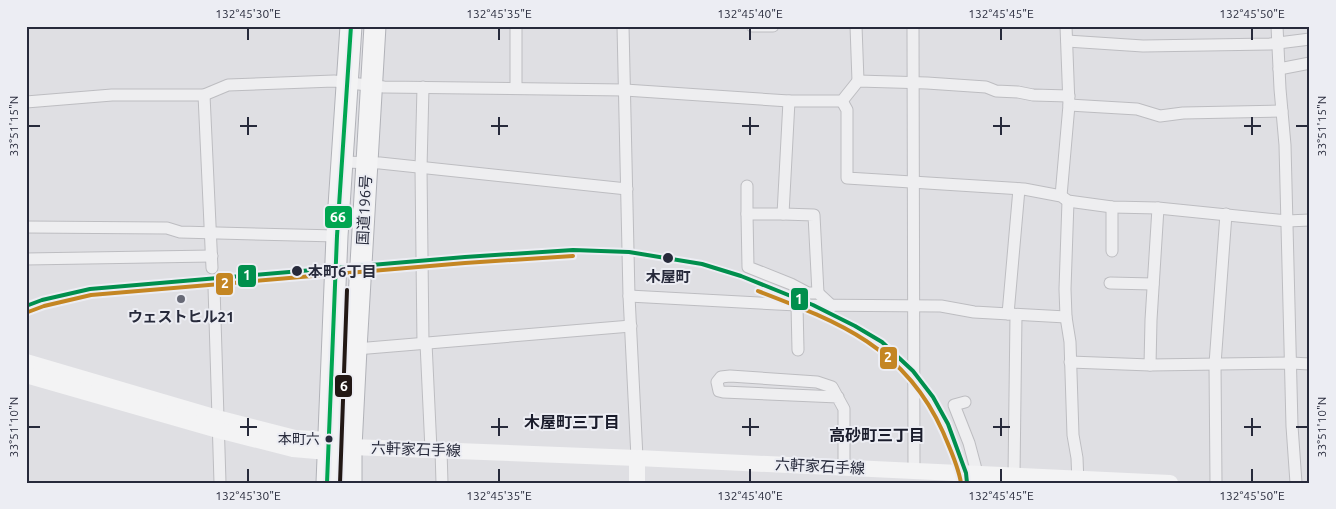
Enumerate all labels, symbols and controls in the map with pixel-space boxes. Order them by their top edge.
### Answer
text: 132°45'30"E [215,7,281,20]
text: 132°45'35"E [466,7,532,20]
text: 132°45'40"E [717,7,783,20]
text: 132°45'45"E [968,7,1034,20]
text: 132°45'50"E [1219,7,1285,20]
text: 33°51'15"N [7,96,20,156]
text: 33°51'15"N [1315,96,1328,156]
street label: 国道196号 [354,174,374,246]
line badge: 66 [324,205,353,229]
text: 66 [330,209,346,225]
marker: 木屋町 [661,251,675,265]
place label: 本町6丁目 [308,263,376,280]
line badge: 1 [237,264,257,288]
marker: 本町6丁目 [290,264,304,278]
text: 1 [243,267,251,283]
place label: 木屋町 [645,268,691,285]
line badge: 2 [215,272,234,296]
text: 2 [221,275,229,291]
line badge: 1 [790,287,809,311]
text: 1 [795,291,803,307]
marker: ウェストヒル21 [175,293,187,305]
place label: ウェストヒル21 [128,308,234,325]
line badge: 2 [879,346,898,370]
text: 2 [884,349,892,365]
line badge: 6 [334,374,353,398]
text: 6 [340,378,348,394]
text: 33°51'10"N [7,397,20,457]
text: 33°51'10"N [1315,397,1328,457]
district label: 木屋町三丁目 [524,413,620,431]
district label: 高砂町三丁目 [829,426,925,444]
place label: 本町六 [278,431,320,447]
marker: 本町六 [324,434,334,444]
street label: 六軒家石手線 [371,439,461,459]
street label: 六軒家石手線 [775,455,865,477]
text: 132°45'30"E [215,489,281,502]
text: 132°45'35"E [466,489,532,502]
text: 132°45'40"E [717,489,783,502]
text: 132°45'45"E [968,489,1034,502]
text: 132°45'50"E [1219,489,1285,502]

